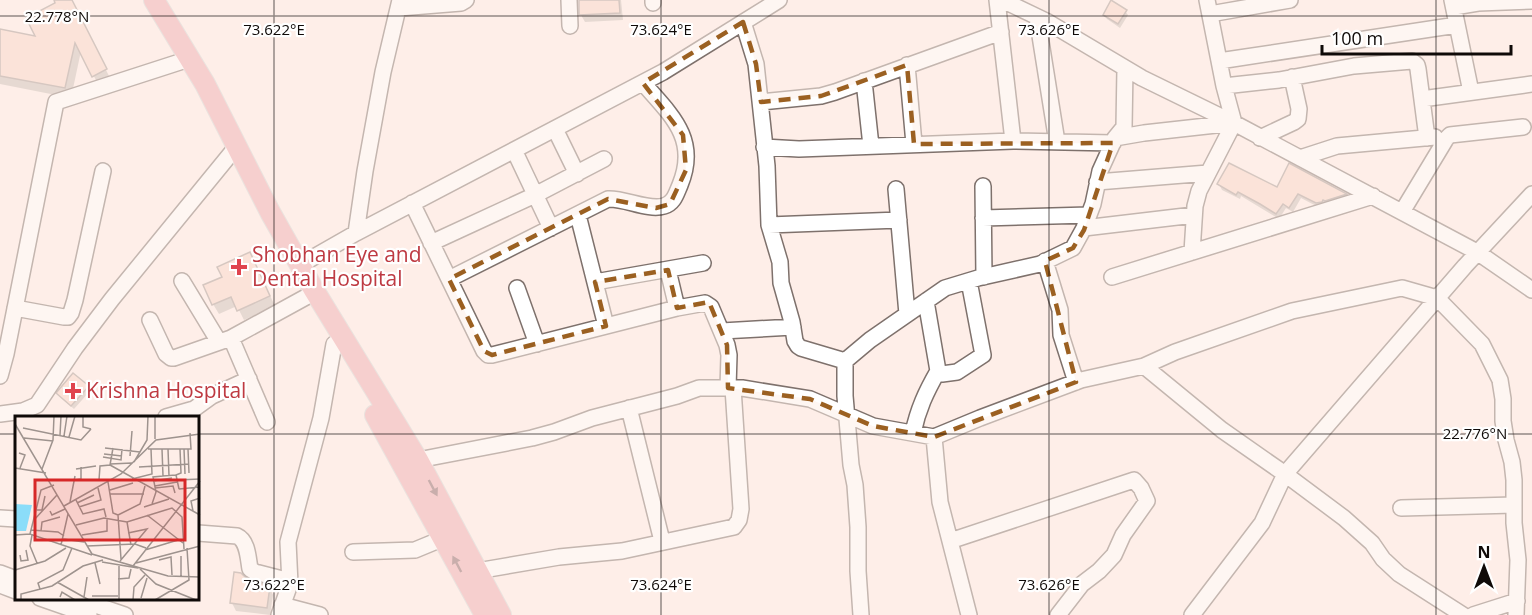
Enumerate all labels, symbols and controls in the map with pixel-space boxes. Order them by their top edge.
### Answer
text: 22.778°N [25,6,89,26]
scale bar [1322,18,1511,56]
text: 73.622°E [243,19,305,39]
text: 73.624°E [630,19,692,39]
text: 73.626°E [1018,19,1080,39]
text: 100 m [1331,26,1383,50]
place label: Shobhan Eye and Dental Hospital [252,240,422,292]
marker: Shobhan Eye and Dental Hospital [230,258,248,276]
place label: Krishna Hospital [86,376,246,404]
marker: Krishna Hospital [64,382,82,400]
inset map [15,416,200,600]
text: 22.776°N [1443,423,1507,443]
one-way arrow [428,480,438,497]
north arrow [1454,537,1514,597]
text: N [1477,541,1491,563]
one-way arrow [452,555,462,572]
text: 73.622°E [243,574,305,594]
text: 73.624°E [630,574,692,594]
text: 73.626°E [1018,574,1080,594]

